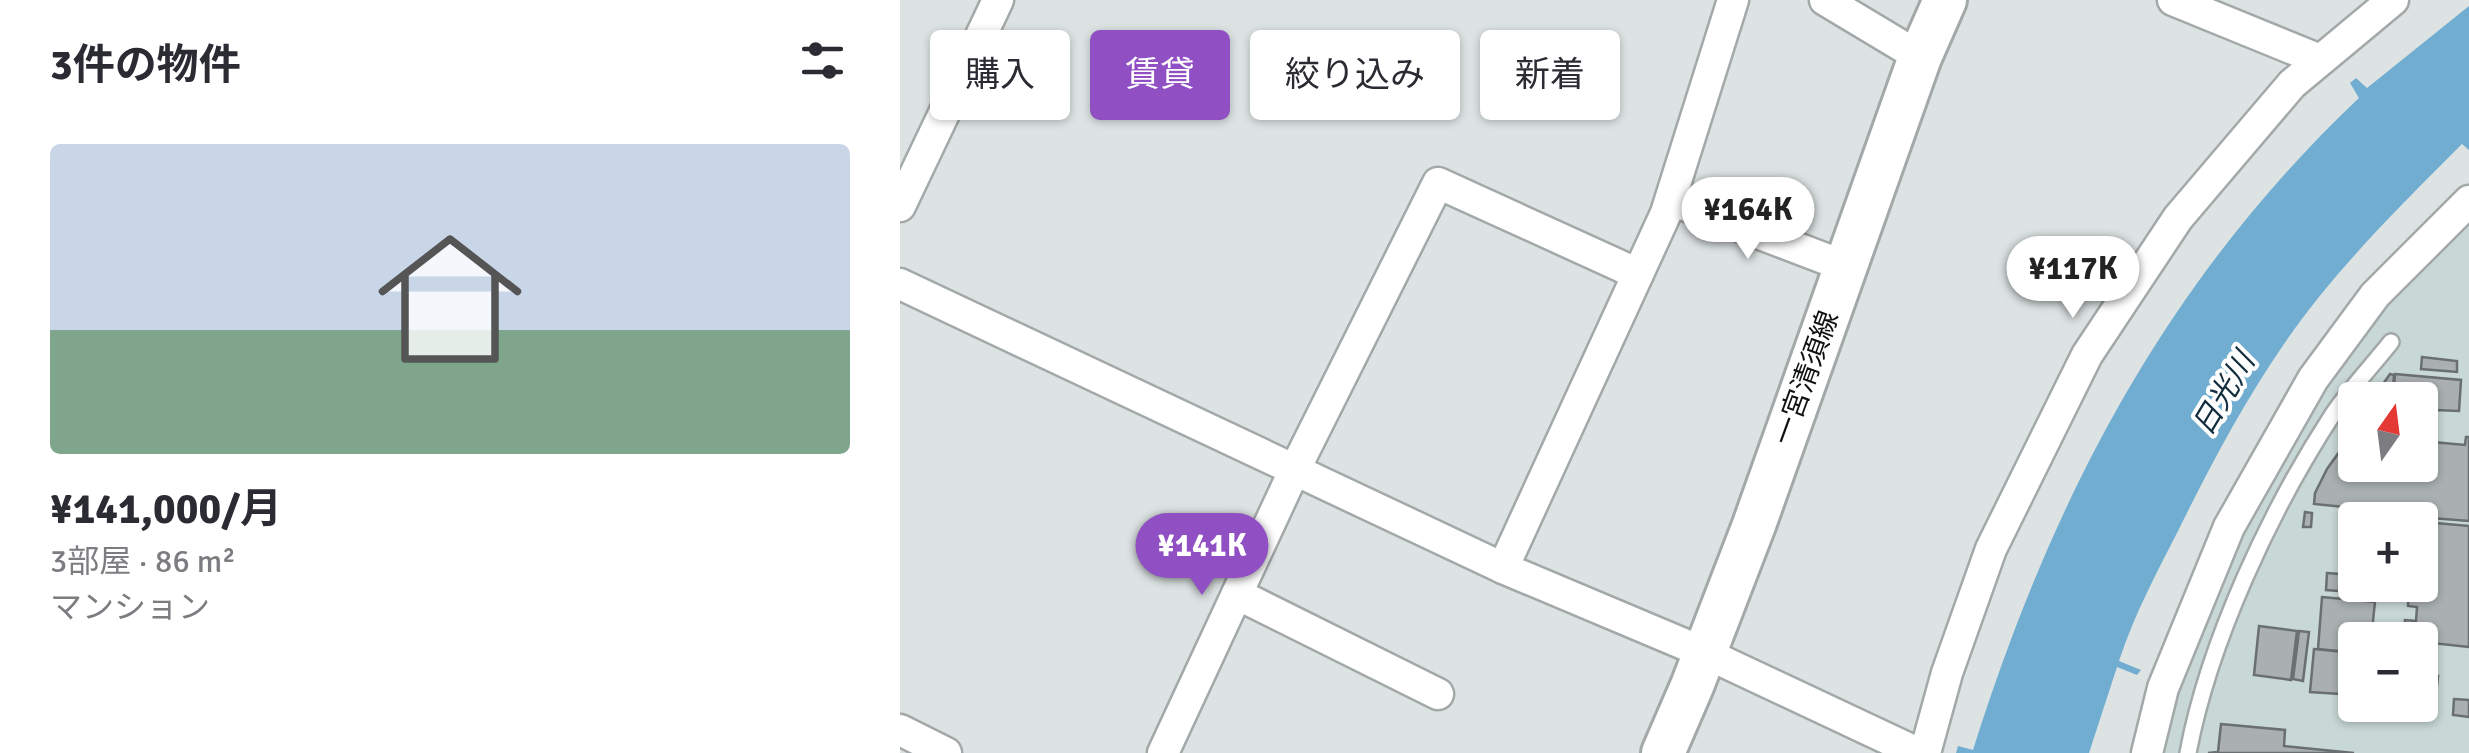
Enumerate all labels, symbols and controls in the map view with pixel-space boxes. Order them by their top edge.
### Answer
chip: 購入 [930,30,1070,120]
chip: 賃貸 [1090,30,1230,120]
chip: 絞り込み [1250,30,1460,120]
chip: 新着 [1480,30,1620,120]
icon: filters [795,33,850,88]
text: 3件の物件 [50,40,241,91]
pin: ¥164K [1678,177,1818,262]
text: ¥164K [1704,190,1792,229]
icon: home [360,209,540,389]
pin: ¥117K [2003,236,2143,321]
text: ¥117K [2029,249,2117,288]
street label: 一宮清須線 [1766,306,1846,450]
water label: 日光川 [2185,343,2265,442]
north arrow [2338,382,2438,482]
map controls [2338,382,2438,722]
text: ¥141,000/月 [50,484,282,535]
button: + [2338,502,2438,602]
pin: ¥141K [1132,513,1272,598]
text: ¥141K [1158,526,1246,565]
text: 3部屋 · 86 m² [50,542,236,581]
text: マンション [50,588,210,627]
button: − [2338,622,2438,722]

